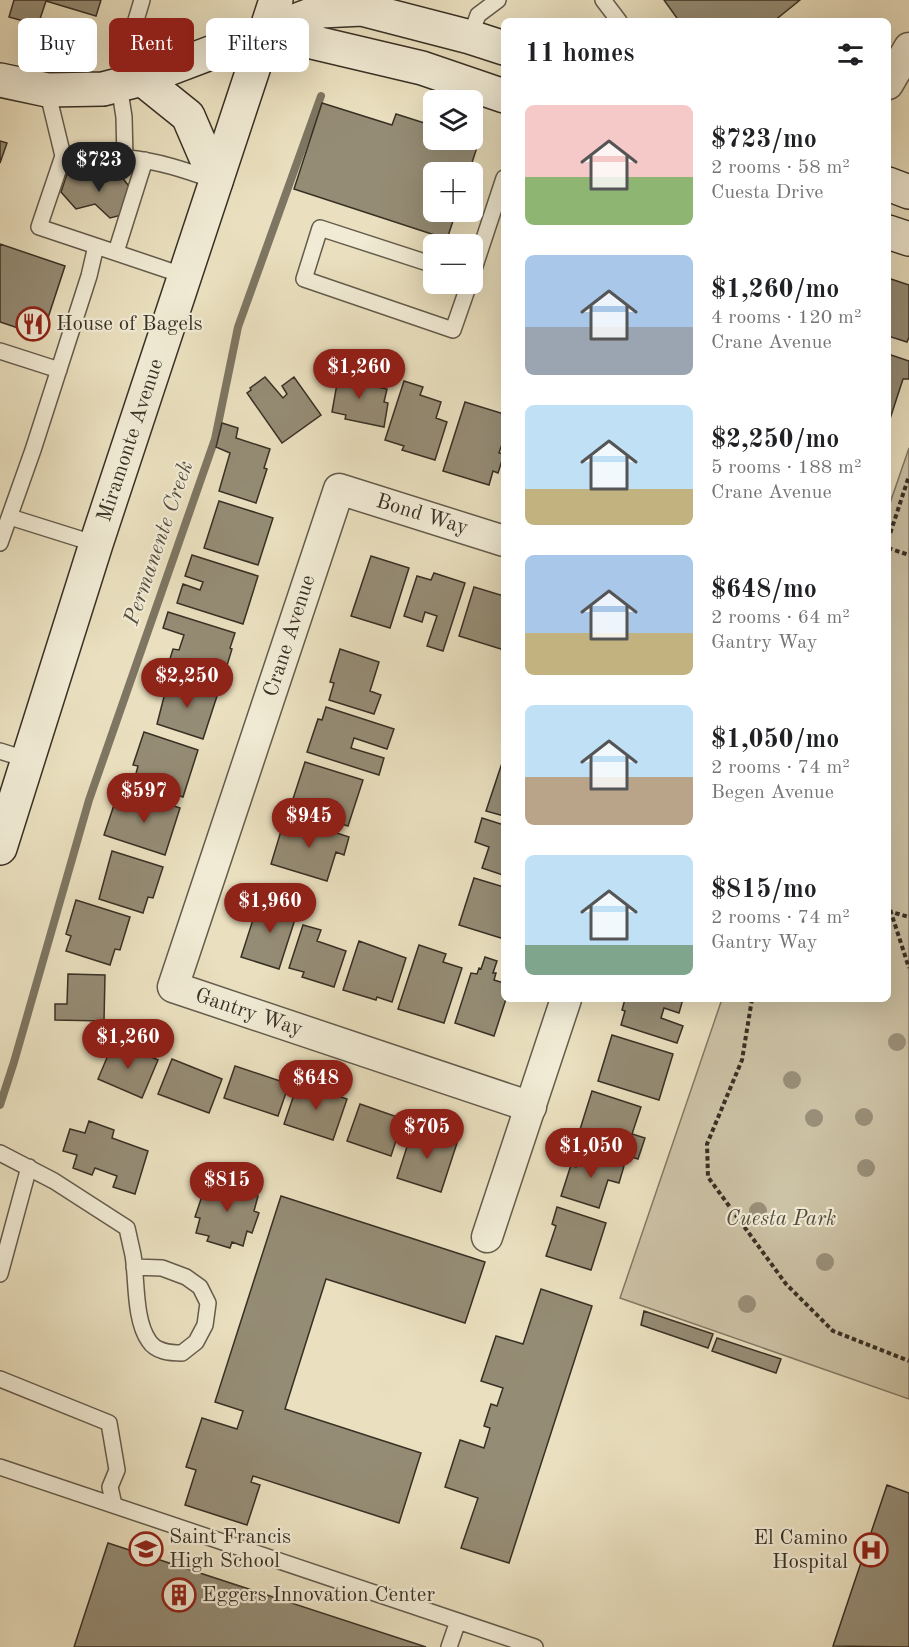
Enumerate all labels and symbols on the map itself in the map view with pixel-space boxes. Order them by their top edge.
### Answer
pin: $723 [63,142,135,193]
restaurant icon: House of Bagels [15,306,51,342]
place label: House of Bagels [56,314,203,335]
pin: $1,260 [310,349,408,400]
street label: Miramonte Avenue [94,356,167,525]
water label: Permanente Creek [120,458,197,629]
street label: Bond Way [373,491,471,539]
street label: Crane Avenue [260,573,320,699]
pin: $2,250 [138,658,236,709]
pin: $597 [108,773,180,824]
pin: $945 [273,798,345,849]
pin: $1,960 [221,883,319,934]
street label: Gantry Way [193,985,305,1040]
pin: $1,260 [79,1019,177,1070]
pin: $648 [280,1060,352,1111]
pin: $705 [391,1109,463,1160]
pin: $1,050 [542,1128,640,1179]
pin: $815 [191,1162,263,1213]
park label: Cuesta Park [726,1209,836,1230]
place label: Saint Francis High School [169,1527,291,1572]
place label: El Camino Hospital [753,1528,848,1573]
school or university icon: Saint Francis High School [128,1531,164,1567]
hospital icon: El Camino Hospital [853,1532,889,1568]
building icon: Eggers Innovation Center [161,1577,197,1613]
place label: Eggers Innovation Center [202,1585,435,1606]

